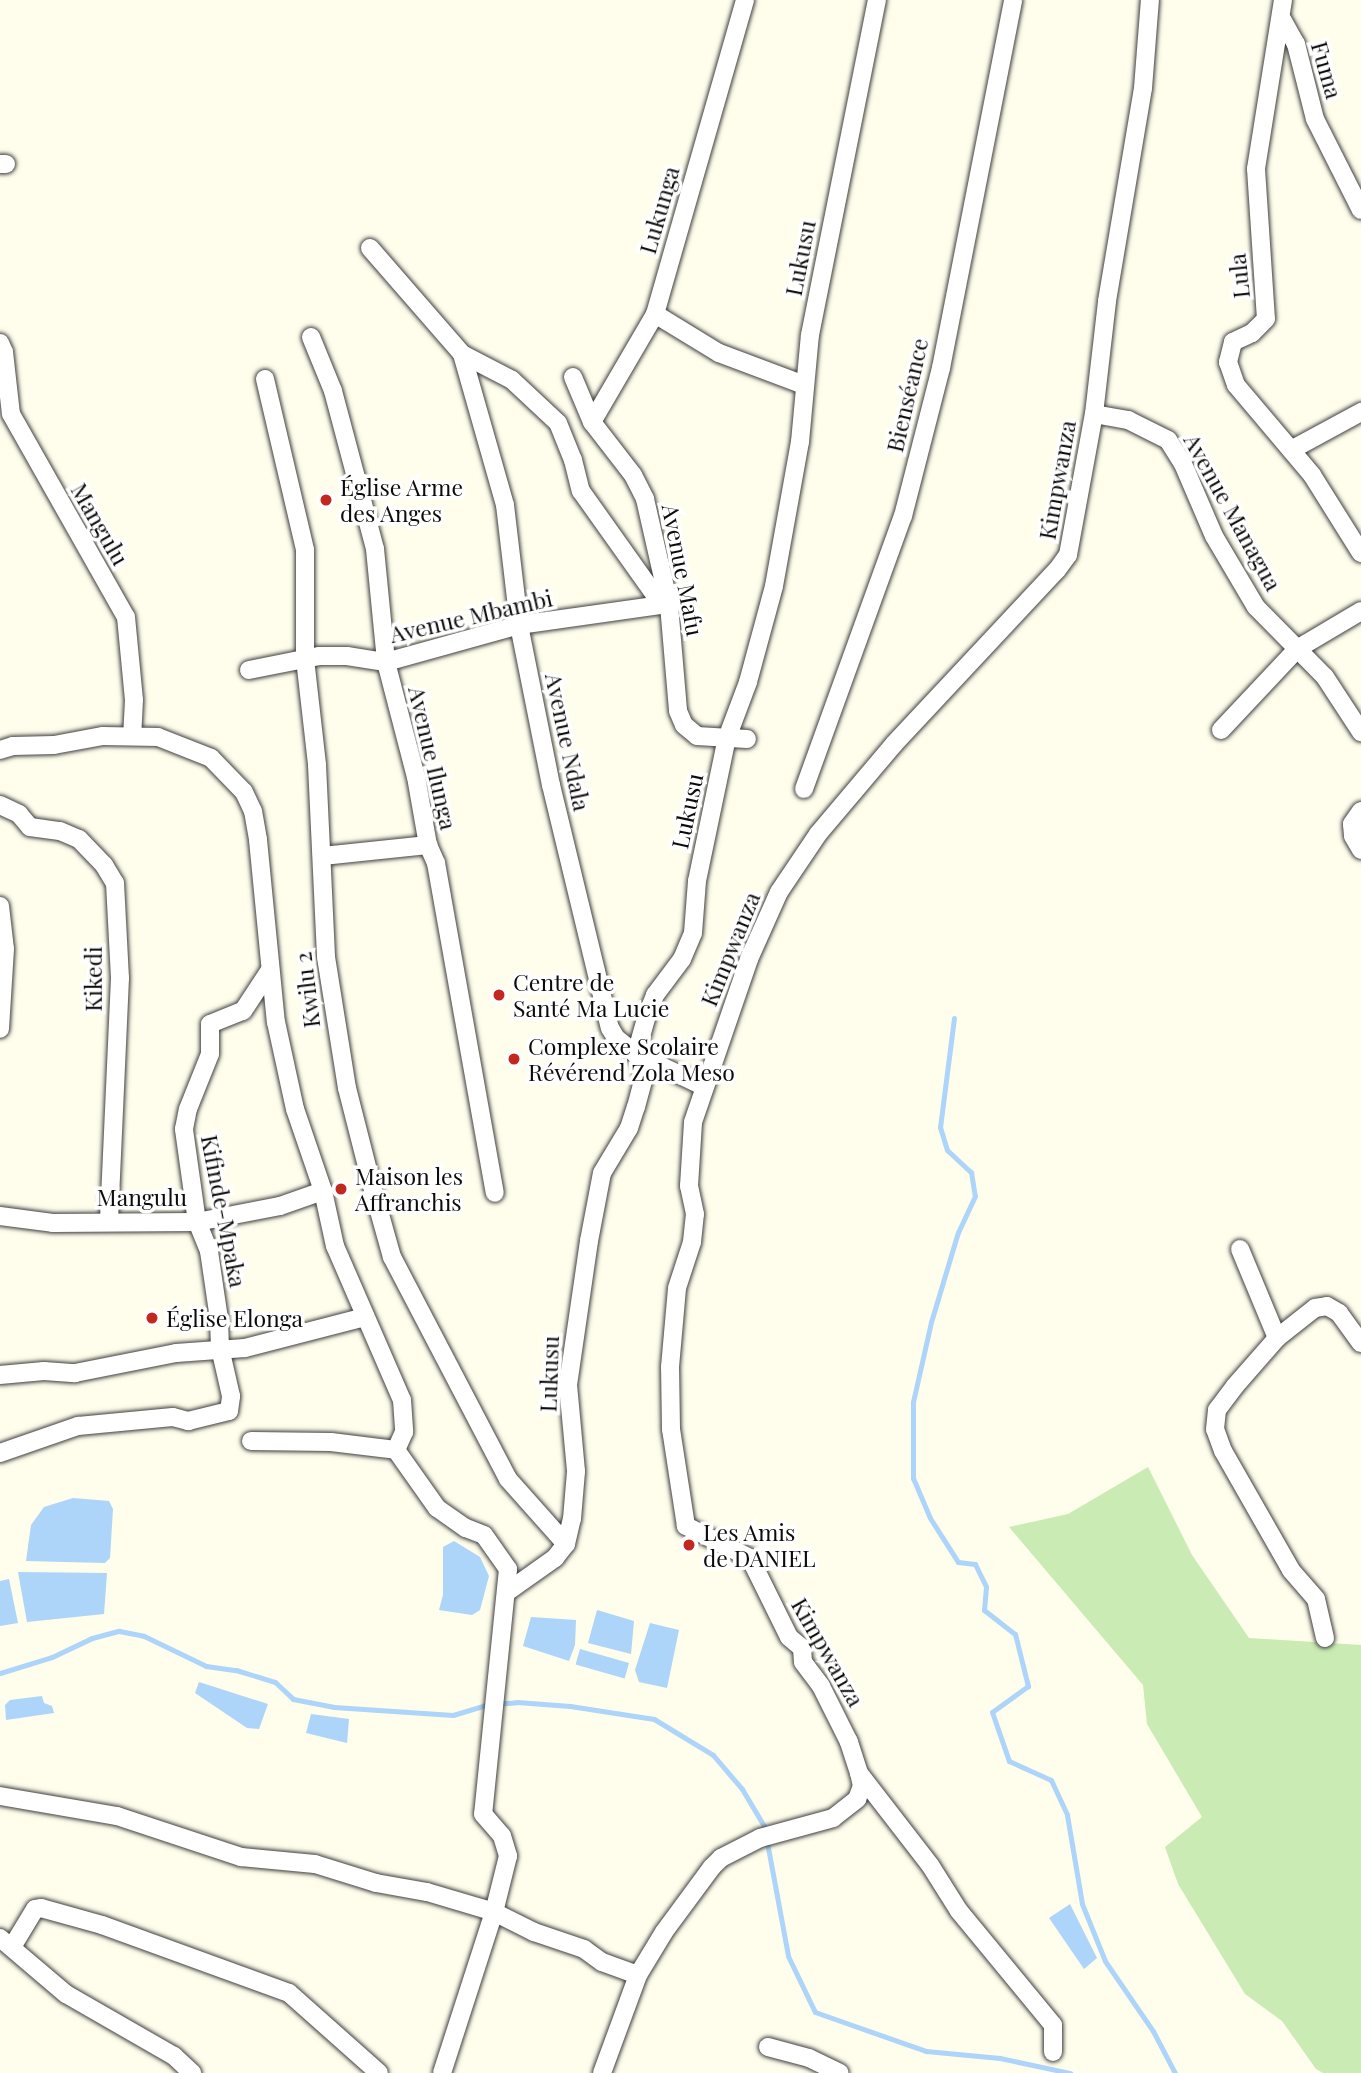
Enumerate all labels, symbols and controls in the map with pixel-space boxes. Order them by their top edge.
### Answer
street label: Fuma [1306,38,1348,102]
street label: Lukunga [633,163,685,257]
street label: Lukusu [779,218,821,298]
street label: Lula [1223,252,1255,300]
street label: Bienséance [880,335,934,455]
street label: Kimpwanza [1033,418,1081,542]
street label: Avenue Managua [1178,429,1288,595]
place label: Église Arme des Anges [340,473,464,527]
street label: Mangulu [65,478,135,570]
marker: Église Arme des Anges [318,492,334,508]
street label: Avenue Mafu [657,502,709,638]
street label: Avenue Mbambi [387,584,555,648]
street label: Avenue Ndala [540,671,596,813]
street label: Avenue Ilunga [403,684,463,832]
street label: Lukusu [666,771,708,851]
street label: Kimpwanza [695,888,765,1010]
street label: Kikedi [79,946,107,1012]
street label: Kwilu 2 [289,951,325,1029]
place label: Centre de Santé Ma Lucie [513,968,670,1022]
marker: Centre de Santé Ma Lucie [491,987,507,1003]
place label: Complexe Scolaire Révérend Zola Meso [528,1032,735,1086]
marker: Complexe Scolaire Révérend Zola Meso [506,1051,522,1067]
street label: Kifinde-Mpaka [196,1132,252,1290]
place label: Maison les Affranchis [355,1162,464,1216]
marker: Maison les Affranchis [333,1181,349,1197]
street label: Mangulu [97,1183,187,1211]
place label: Église Elonga [166,1304,303,1332]
marker: Église Elonga [144,1310,160,1326]
street label: Lukusu [534,1335,564,1413]
place label: Les Amis de DANIEL [703,1518,815,1572]
marker: Les Amis de DANIEL [681,1537,697,1553]
street label: Kimpwanza [786,1593,870,1711]

